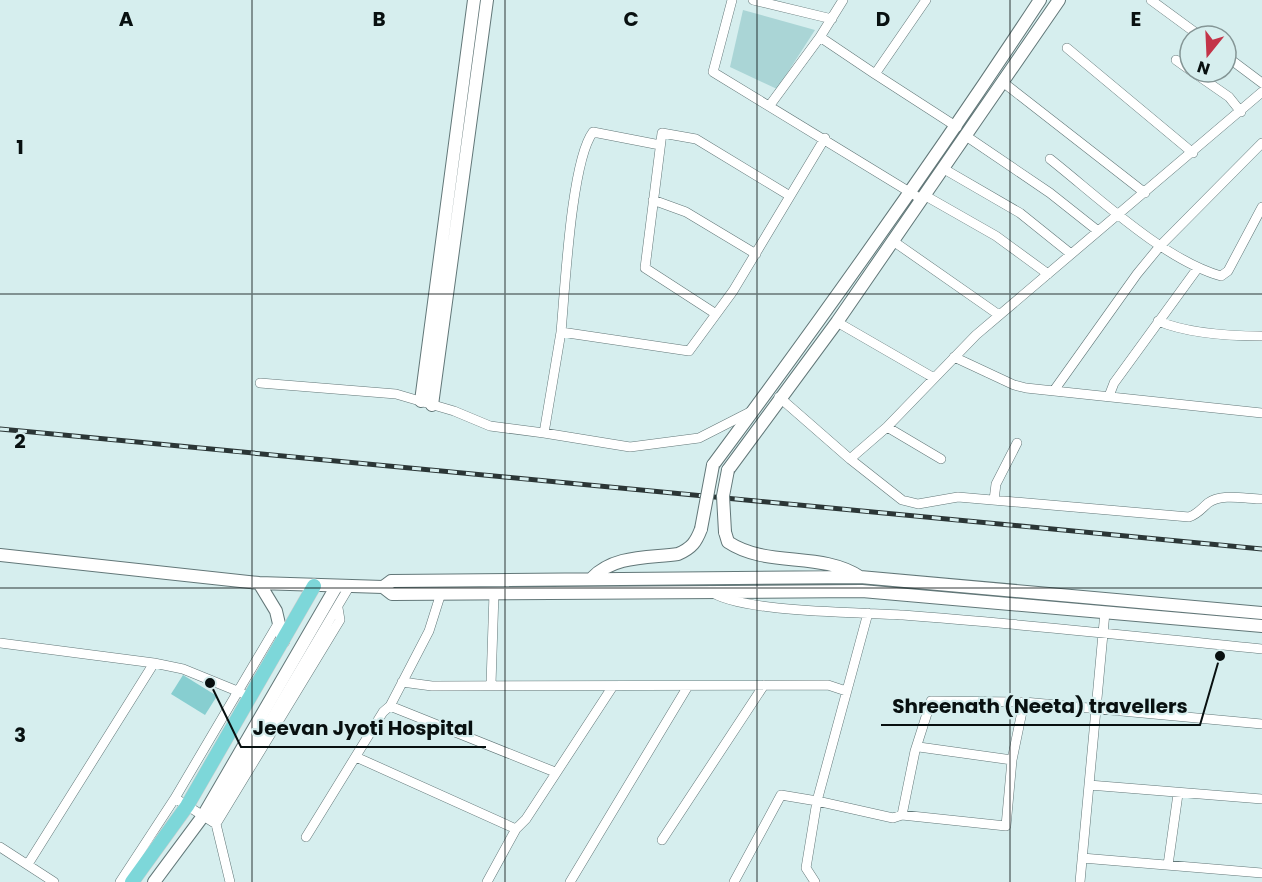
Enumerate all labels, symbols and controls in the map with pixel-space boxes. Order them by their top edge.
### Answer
text: A [119,5,134,33]
text: B [372,5,386,33]
text: C [623,5,639,33]
text: D [876,5,890,33]
text: E [1131,5,1141,33]
north arrow [1178,24,1238,84]
text: N [1194,55,1213,81]
text: 1 [16,133,24,161]
text: 2 [14,427,26,455]
callout: Shreenath (Neeta) travellers [881,687,1200,725]
text: Shreenath (Neeta) travellers [892,692,1188,720]
callout: Jeevan Jyoti Hospital [241,709,486,747]
text: Jeevan Jyoti Hospital [253,714,473,742]
text: 3 [14,721,26,749]

